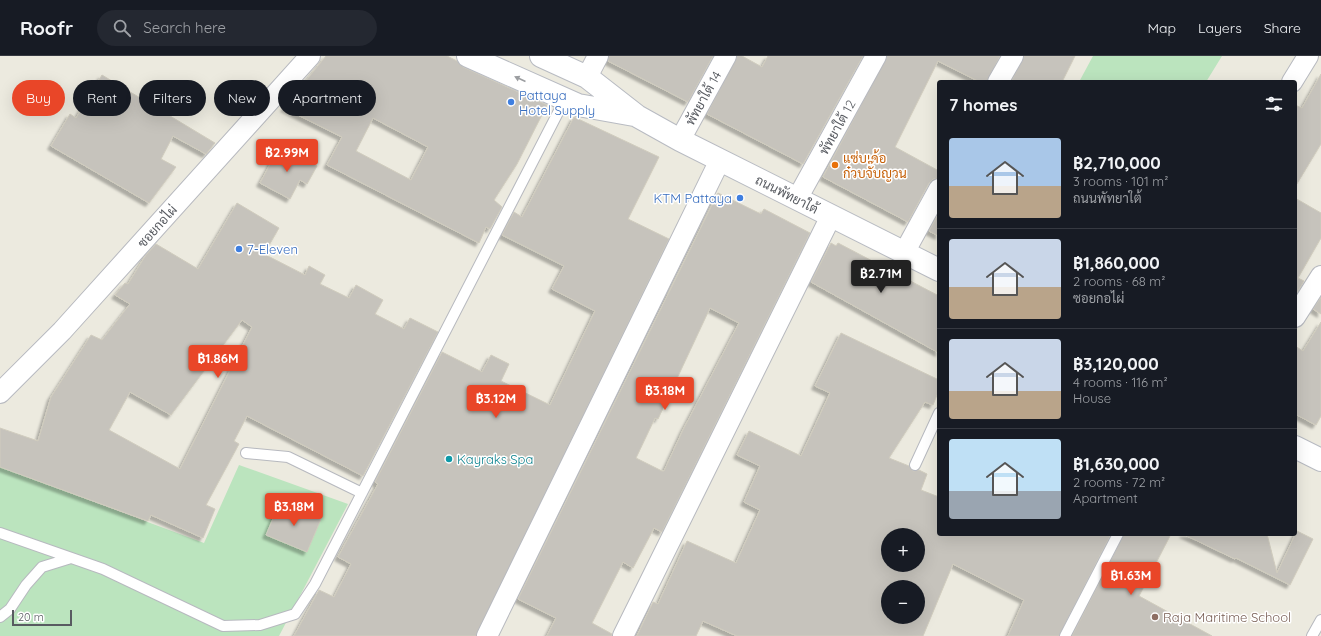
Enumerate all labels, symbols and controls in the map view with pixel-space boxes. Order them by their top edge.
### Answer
search box [97,10,377,46]
text: Roofr [20,16,73,40]
icon: search [111,17,133,39]
text: Search here [143,18,226,37]
text: Map [1147,19,1176,37]
text: Layers [1198,19,1242,37]
text: Share [1264,19,1301,37]
street label: พัทยาใต้ 14 [681,68,724,128]
one-way arrow [514,76,526,82]
chip: Buy [12,80,65,116]
chip: Rent [73,80,131,116]
chip: Filters [139,80,206,116]
chip: New [214,80,270,116]
chip: Apartment [278,80,376,116]
place label: Pattaya Hotel Supply [519,87,595,118]
icon: filters [1263,93,1285,115]
text: 7 homes [949,94,1018,115]
street label: พัทยาใต้ 12 [815,96,859,157]
marker: Pattaya Hotel Supply [506,97,516,107]
pin: ฿2.99M [254,139,320,173]
text: ฿2.99M [265,144,309,160]
place label: แซ่บเด้อ ก๋วบจั๊บญวน [843,149,907,182]
text: ฿2,710,000 [1073,152,1161,173]
icon: home [981,154,1029,202]
marker: แซ่บเด้อ ก๋วบจั๊บญวน [830,160,840,170]
street label: ถนนพัทยาใต้ [753,170,822,217]
text: 3 rooms · 101 m² [1073,173,1168,189]
place label: KTM Pattaya [654,190,732,206]
text: ถนนพัทยาใต้ [1073,190,1142,206]
marker: KTM Pattaya [735,193,745,203]
street label: ซอยกอไผ่ [134,202,180,250]
place label: 7-Eleven [247,241,298,257]
marker: 7-Eleven [234,244,244,254]
text: ฿1,860,000 [1073,252,1160,273]
icon: home [981,255,1029,303]
pin: ฿2.71M [848,260,914,294]
text: ฿2.71M [860,265,902,281]
text: 2 rooms · 68 m² [1073,273,1165,289]
text: ซอยกอไผ่ [1073,290,1124,306]
pin: ฿1.86M [185,345,251,379]
text: ฿1.86M [197,350,239,366]
text: ฿3,120,000 [1073,353,1159,374]
icon: home [981,355,1029,403]
text: 4 rooms · 116 m² [1073,374,1168,390]
pin: ฿3.18M [632,377,698,411]
text: ฿3.18M [645,382,685,398]
pin: ฿3.12M [463,385,529,419]
text: ฿3.12M [476,390,516,406]
text: House [1073,390,1111,406]
place label: Kayraks Spa [457,451,533,467]
text: ฿1,630,000 [1073,453,1160,474]
marker: Kayraks Spa [444,454,454,464]
icon: home [981,455,1029,503]
text: 2 rooms · 72 m² [1073,474,1165,490]
text: Apartment [1073,490,1138,506]
pin: ฿3.18M [261,493,327,527]
text: ฿3.18M [274,498,314,514]
map controls [881,528,925,624]
button: + [881,528,925,572]
pin: ฿1.63M [1098,562,1164,596]
text: ฿1.63M [1111,567,1151,583]
button: − [881,580,925,624]
scale bar [12,608,72,627]
place label: Raja Maritime School [1163,609,1291,625]
text: 20 m [18,610,44,624]
marker: Raja Maritime School [1150,612,1160,622]

